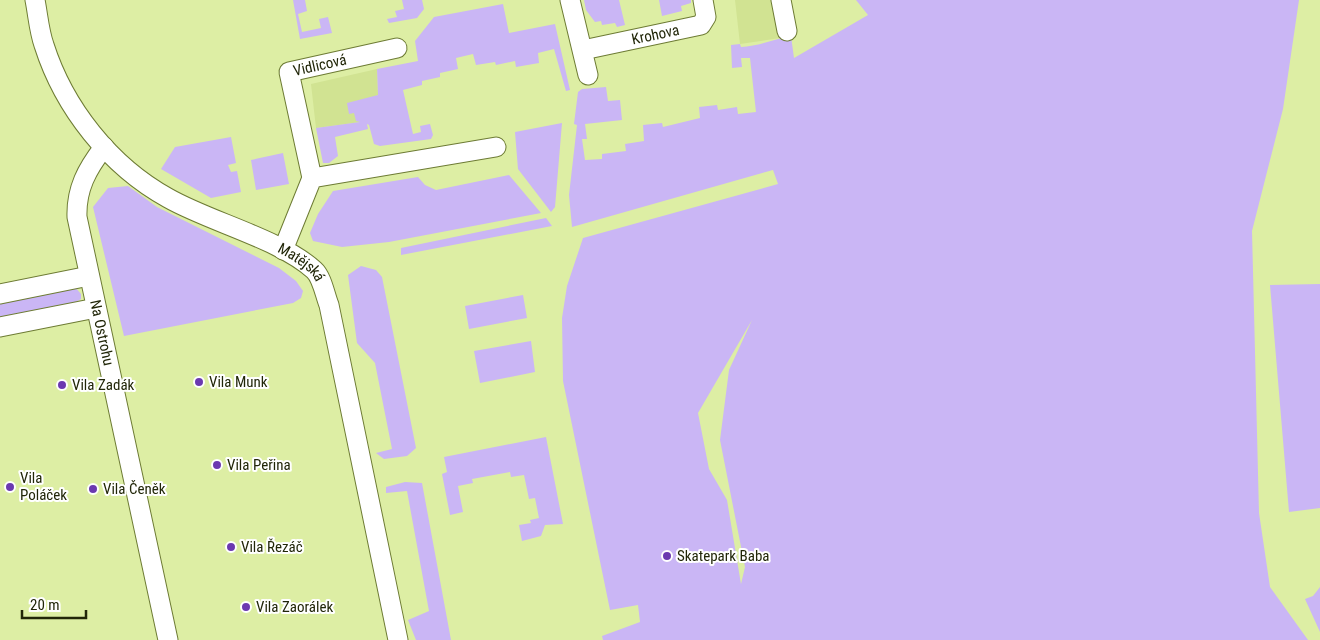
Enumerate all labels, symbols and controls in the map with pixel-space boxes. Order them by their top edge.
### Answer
street label: Krohova [630,21,681,48]
street label: Vidlicová [291,51,348,80]
street label: Matějská [275,239,329,284]
street label: Na Ostrohu [86,298,118,367]
place label: Vila Munk [209,373,268,391]
place label: Vila Zadák [72,376,135,394]
marker: Vila Munk [193,376,205,388]
marker: Vila Zadák [56,379,68,391]
place label: Vila Peřina [227,456,291,474]
marker: Vila Peřina [211,459,223,471]
place label: Vila Poláček [20,469,67,504]
place label: Vila Čeněk [103,480,166,498]
marker: Vila Poláček [4,481,16,493]
marker: Vila Čeněk [87,483,99,495]
place label: Vila Řezáč [241,538,303,556]
marker: Vila Řezáč [225,541,237,553]
place label: Skatepark Baba [677,547,770,565]
marker: Skatepark Baba [661,550,673,562]
scale bar [22,588,86,620]
text: 20 m [30,596,60,614]
place label: Vila Zaorálek [256,598,333,616]
marker: Vila Zaorálek [240,601,252,613]

